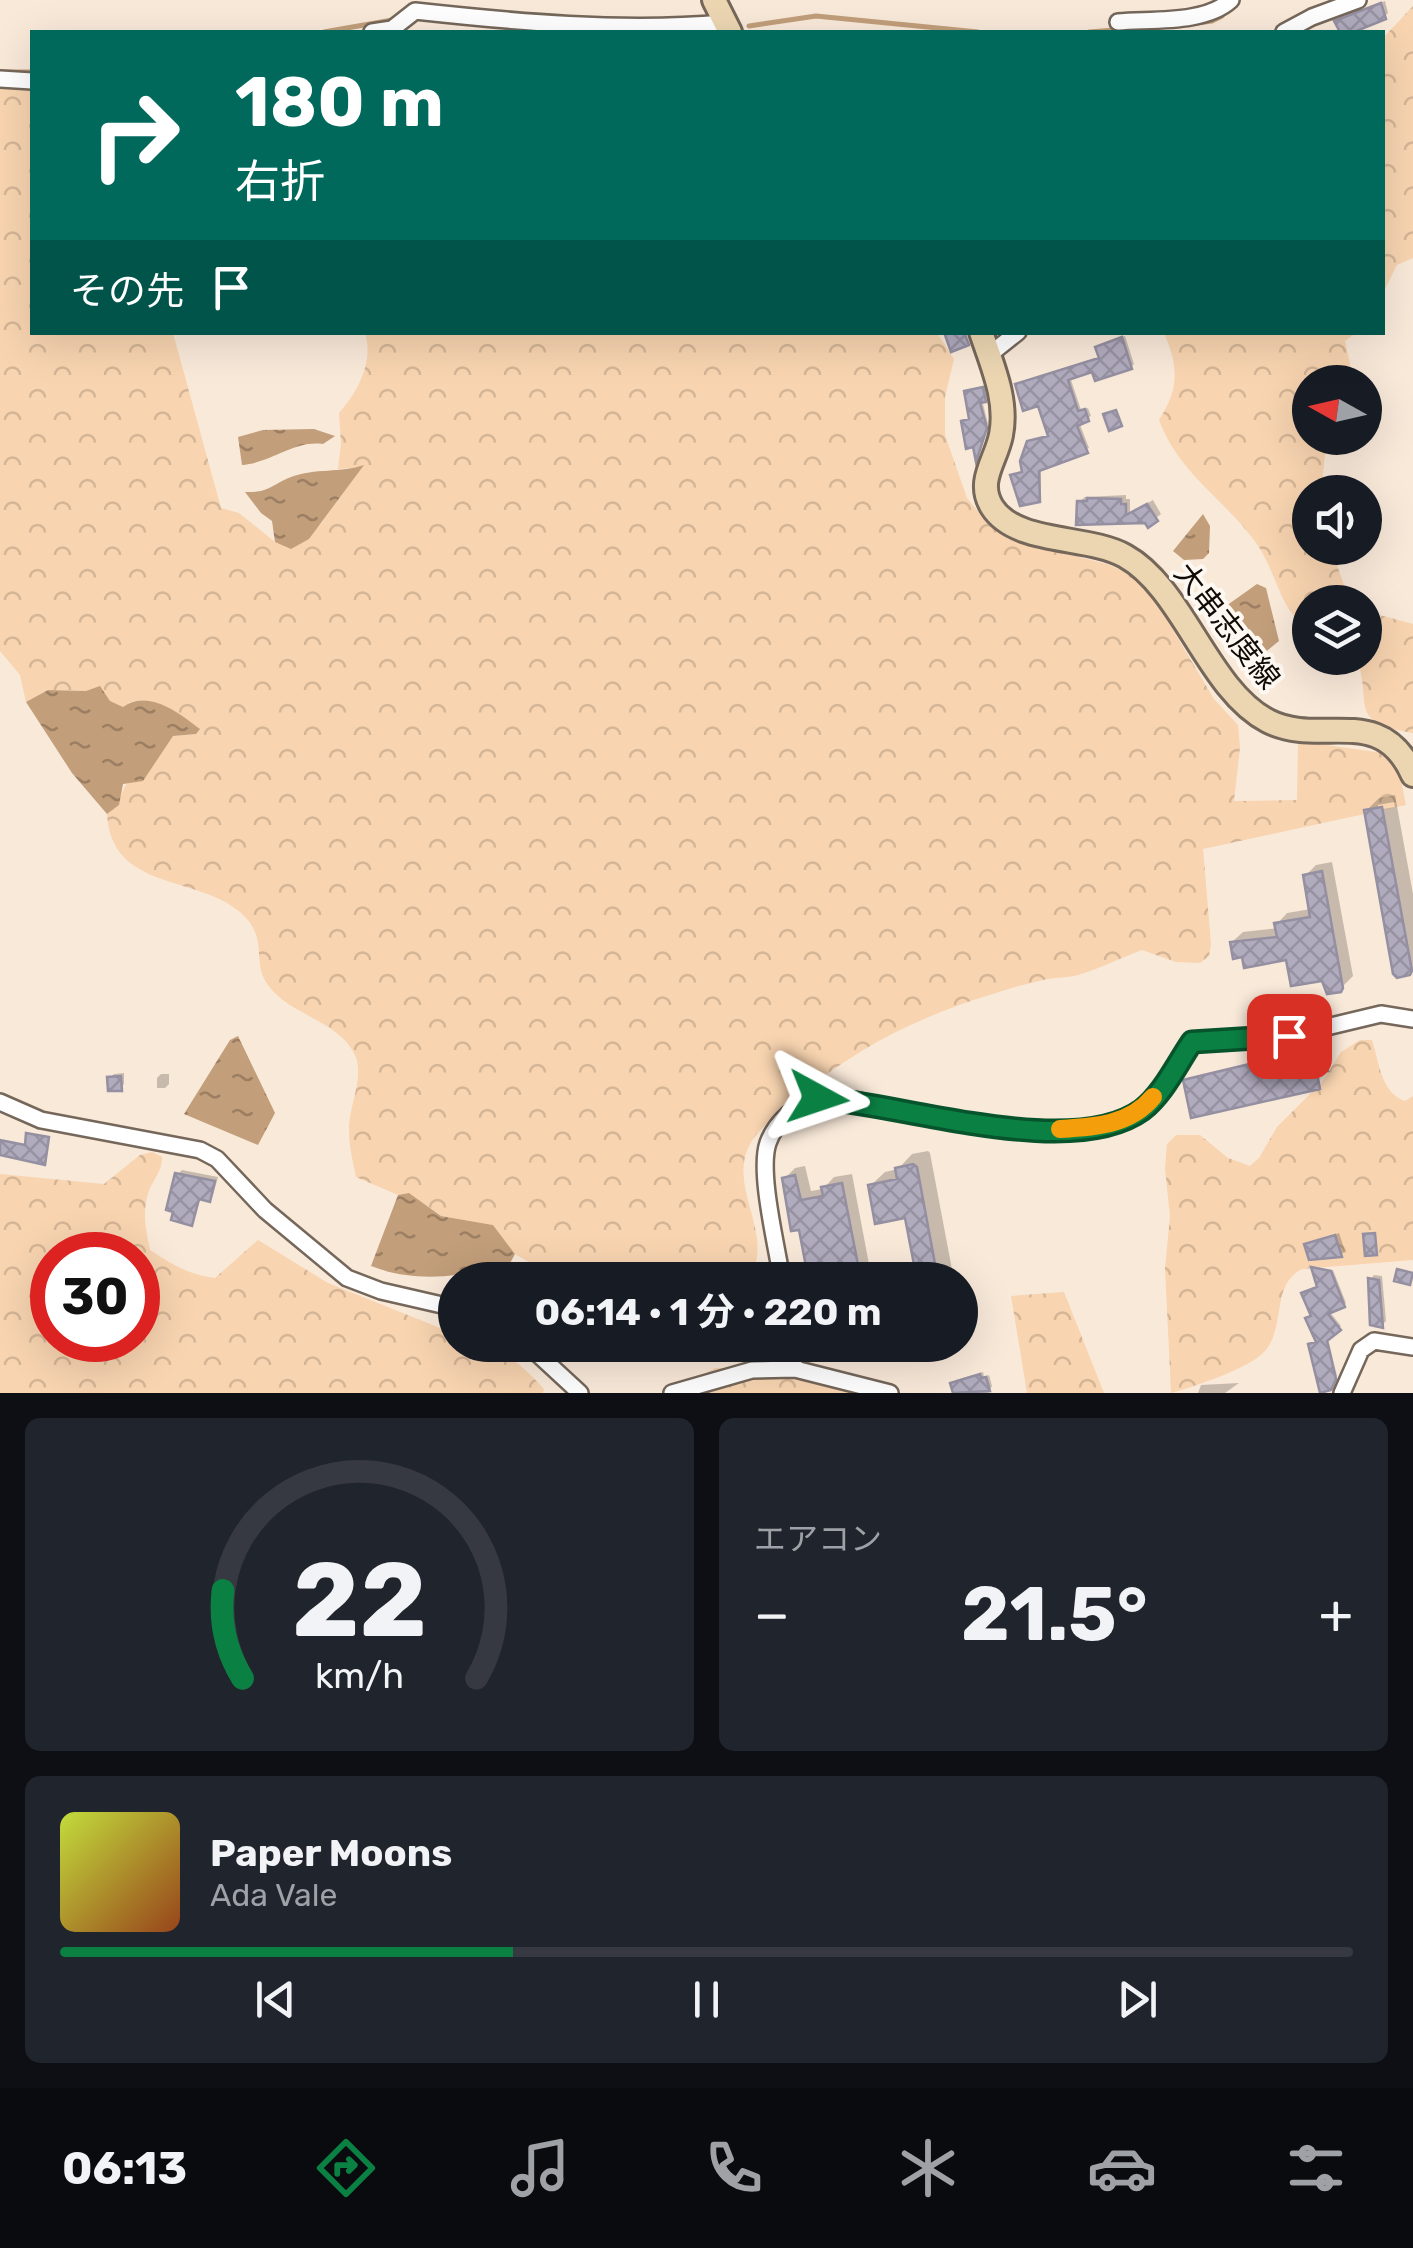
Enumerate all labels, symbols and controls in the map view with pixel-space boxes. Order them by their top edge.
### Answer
text: 180 m [235,61,444,144]
icon: right [70,70,200,200]
text: 右折 [235,155,325,208]
icon: arrive [204,260,259,315]
text: その先 [70,268,184,314]
north arrow [1292,365,1382,455]
map controls [1292,365,1382,675]
button: sound [1292,475,1382,565]
street label: 大串志度線 [1167,556,1287,696]
button: layers [1292,585,1382,675]
pin [1247,994,1332,1079]
icon: arrive [1262,1009,1317,1064]
position arrow [766,1046,870,1150]
speed limit sign: 30 [30,1232,160,1362]
text: 06:14 · 1 分 · 220 m [534,1289,882,1335]
text: エアコン [754,1520,882,1558]
text: 22 [292,1539,427,1662]
text: 21.5° [961,1570,1148,1659]
text: − [754,1582,790,1647]
text: + [1319,1582,1353,1647]
text: km/h [315,1655,404,1697]
text: Paper Moons [210,1830,452,1876]
text: Ada Vale [210,1876,337,1914]
icon: previous [248,1972,303,2027]
icon: pause [679,1972,734,2027]
icon: next [1110,1972,1165,2027]
icon: directions [311,2133,381,2203]
icon: music [505,2133,575,2203]
icon: phone [699,2133,769,2203]
icon: climate [893,2133,963,2203]
icon: car [1087,2133,1157,2203]
icon: filters [1281,2133,1351,2203]
text: 06:13 [62,2142,187,2195]

